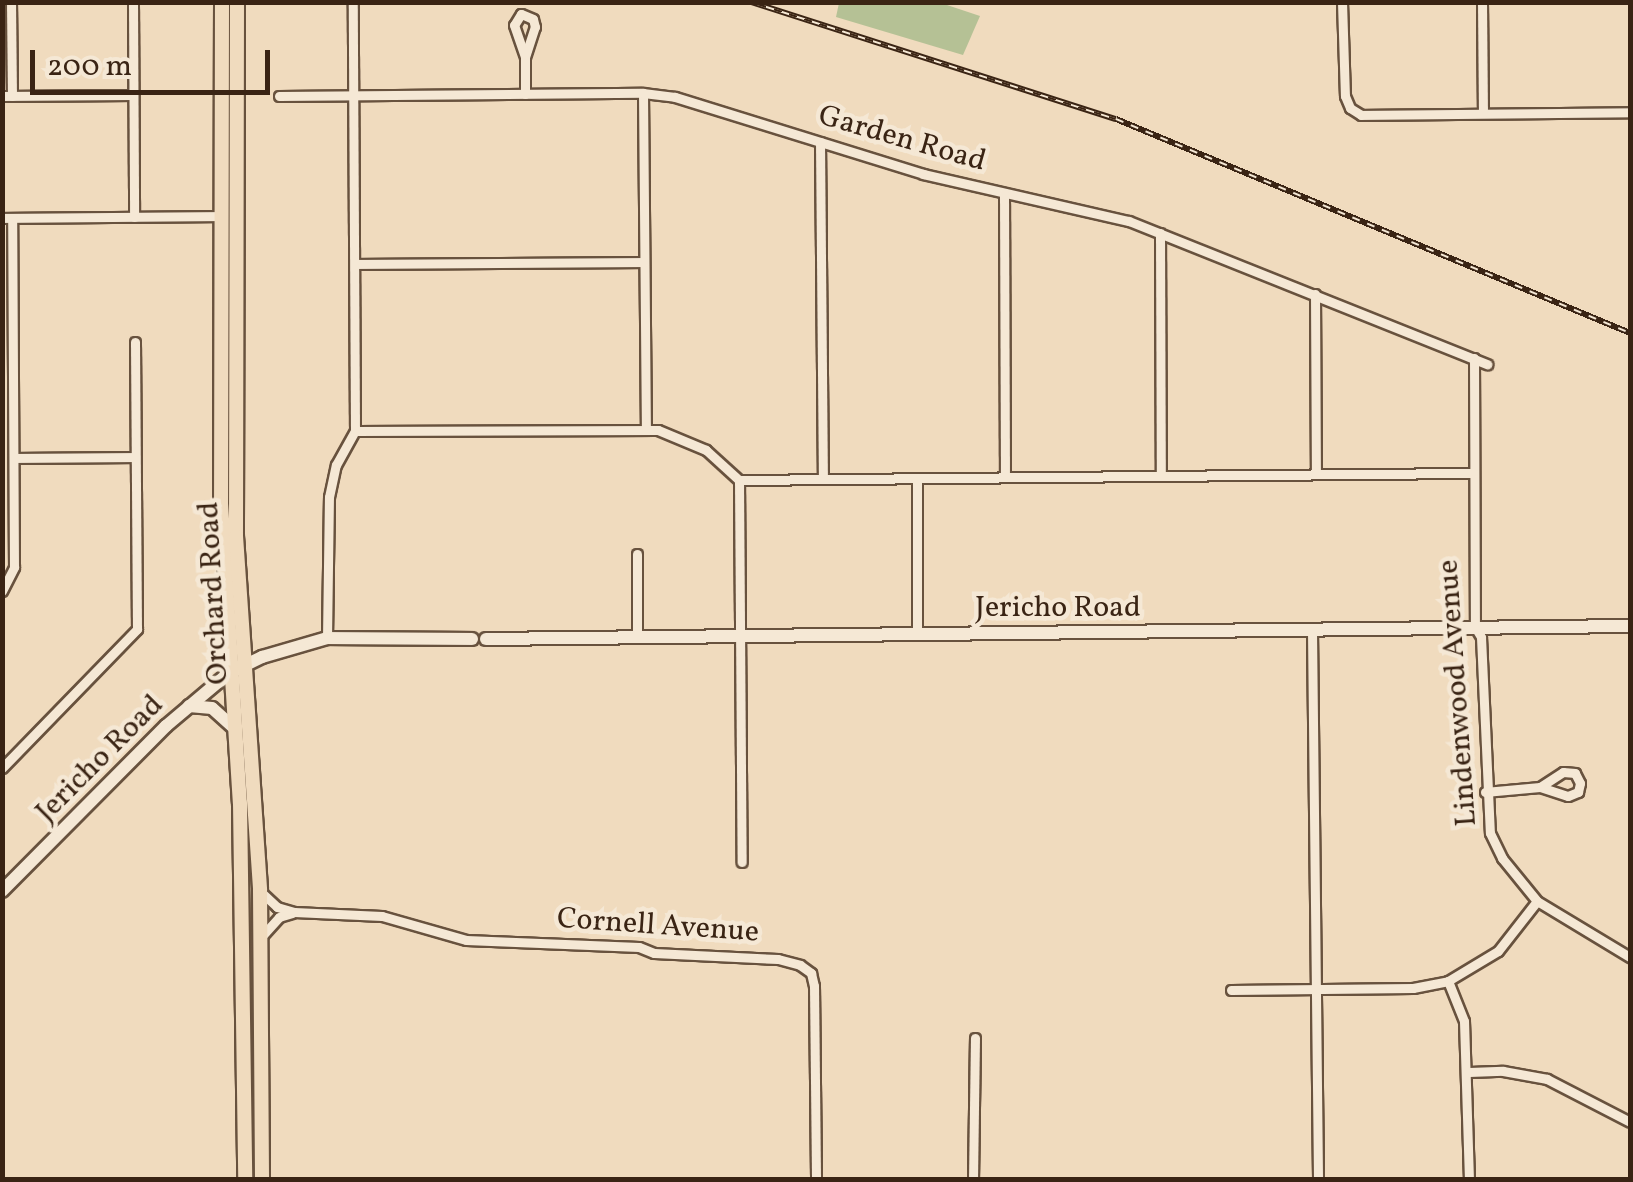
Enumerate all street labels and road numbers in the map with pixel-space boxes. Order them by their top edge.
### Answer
street label: Garden Road [814,98,990,180]
street label: Orchard Road [191,501,237,685]
street label: Lindenwood Avenue [1431,558,1485,828]
street label: Jericho Road [975,590,1141,626]
street label: Jericho Road [29,688,171,830]
street label: Cornell Avenue [556,901,760,951]

